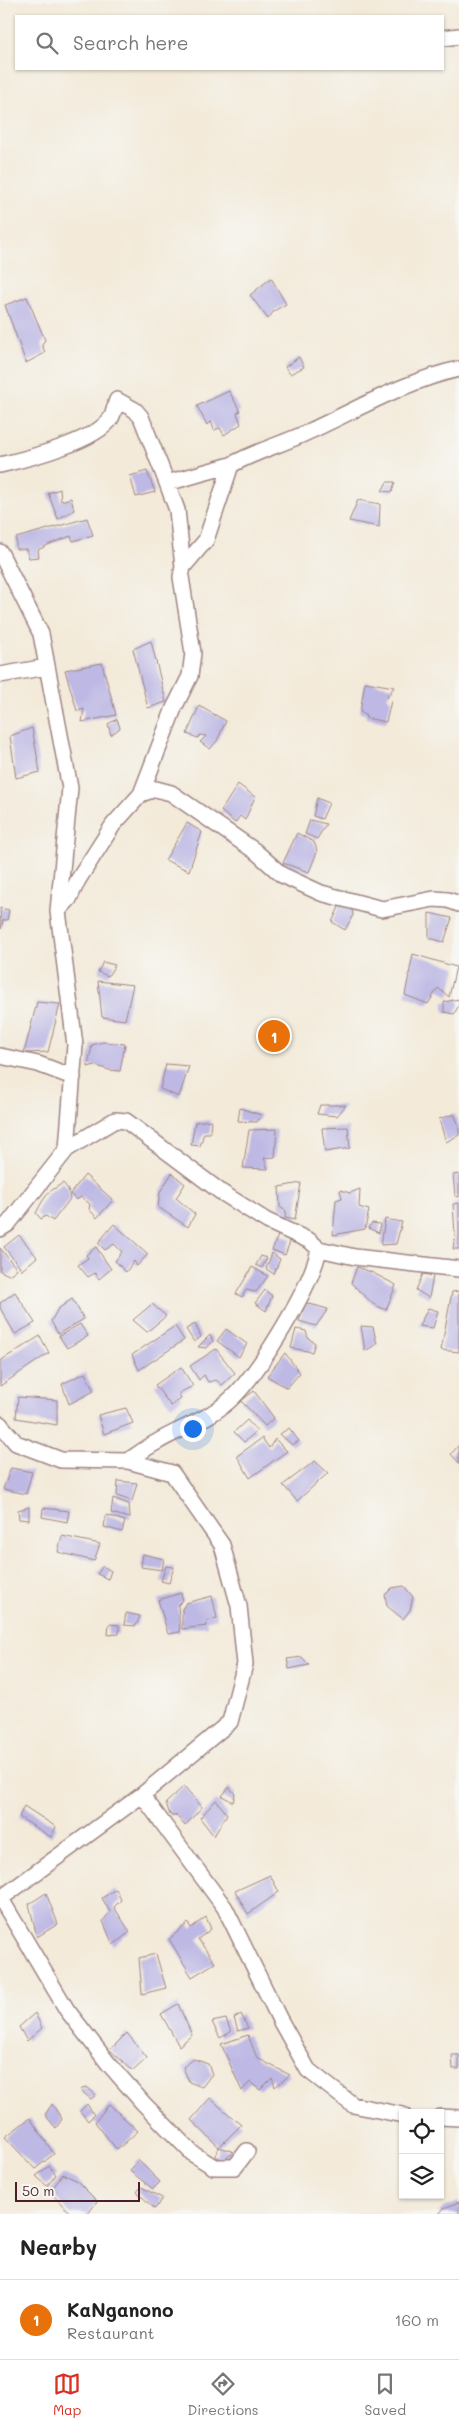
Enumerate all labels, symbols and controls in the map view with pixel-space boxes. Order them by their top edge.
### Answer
search box [15,15,444,70]
icon: search [33,29,61,57]
text: Search here [73,30,189,55]
pin: 1 [258,1017,290,1055]
your location [180,1416,206,1442]
map controls [399,2109,444,2199]
button: locate [399,2109,444,2154]
button: layers [399,2154,444,2199]
scale bar [15,2179,140,2202]
text: 50 m [22,2181,54,2200]
text: Nearby [20,2233,97,2260]
text: KaNganono [67,2297,173,2322]
text: 1 [32,2309,40,2330]
text: 160 m [394,2309,439,2330]
text: Restaurant [67,2322,155,2343]
tab: Map [53,2370,81,2419]
tab: Directions [187,2370,259,2419]
tab: Saved [364,2370,406,2419]

